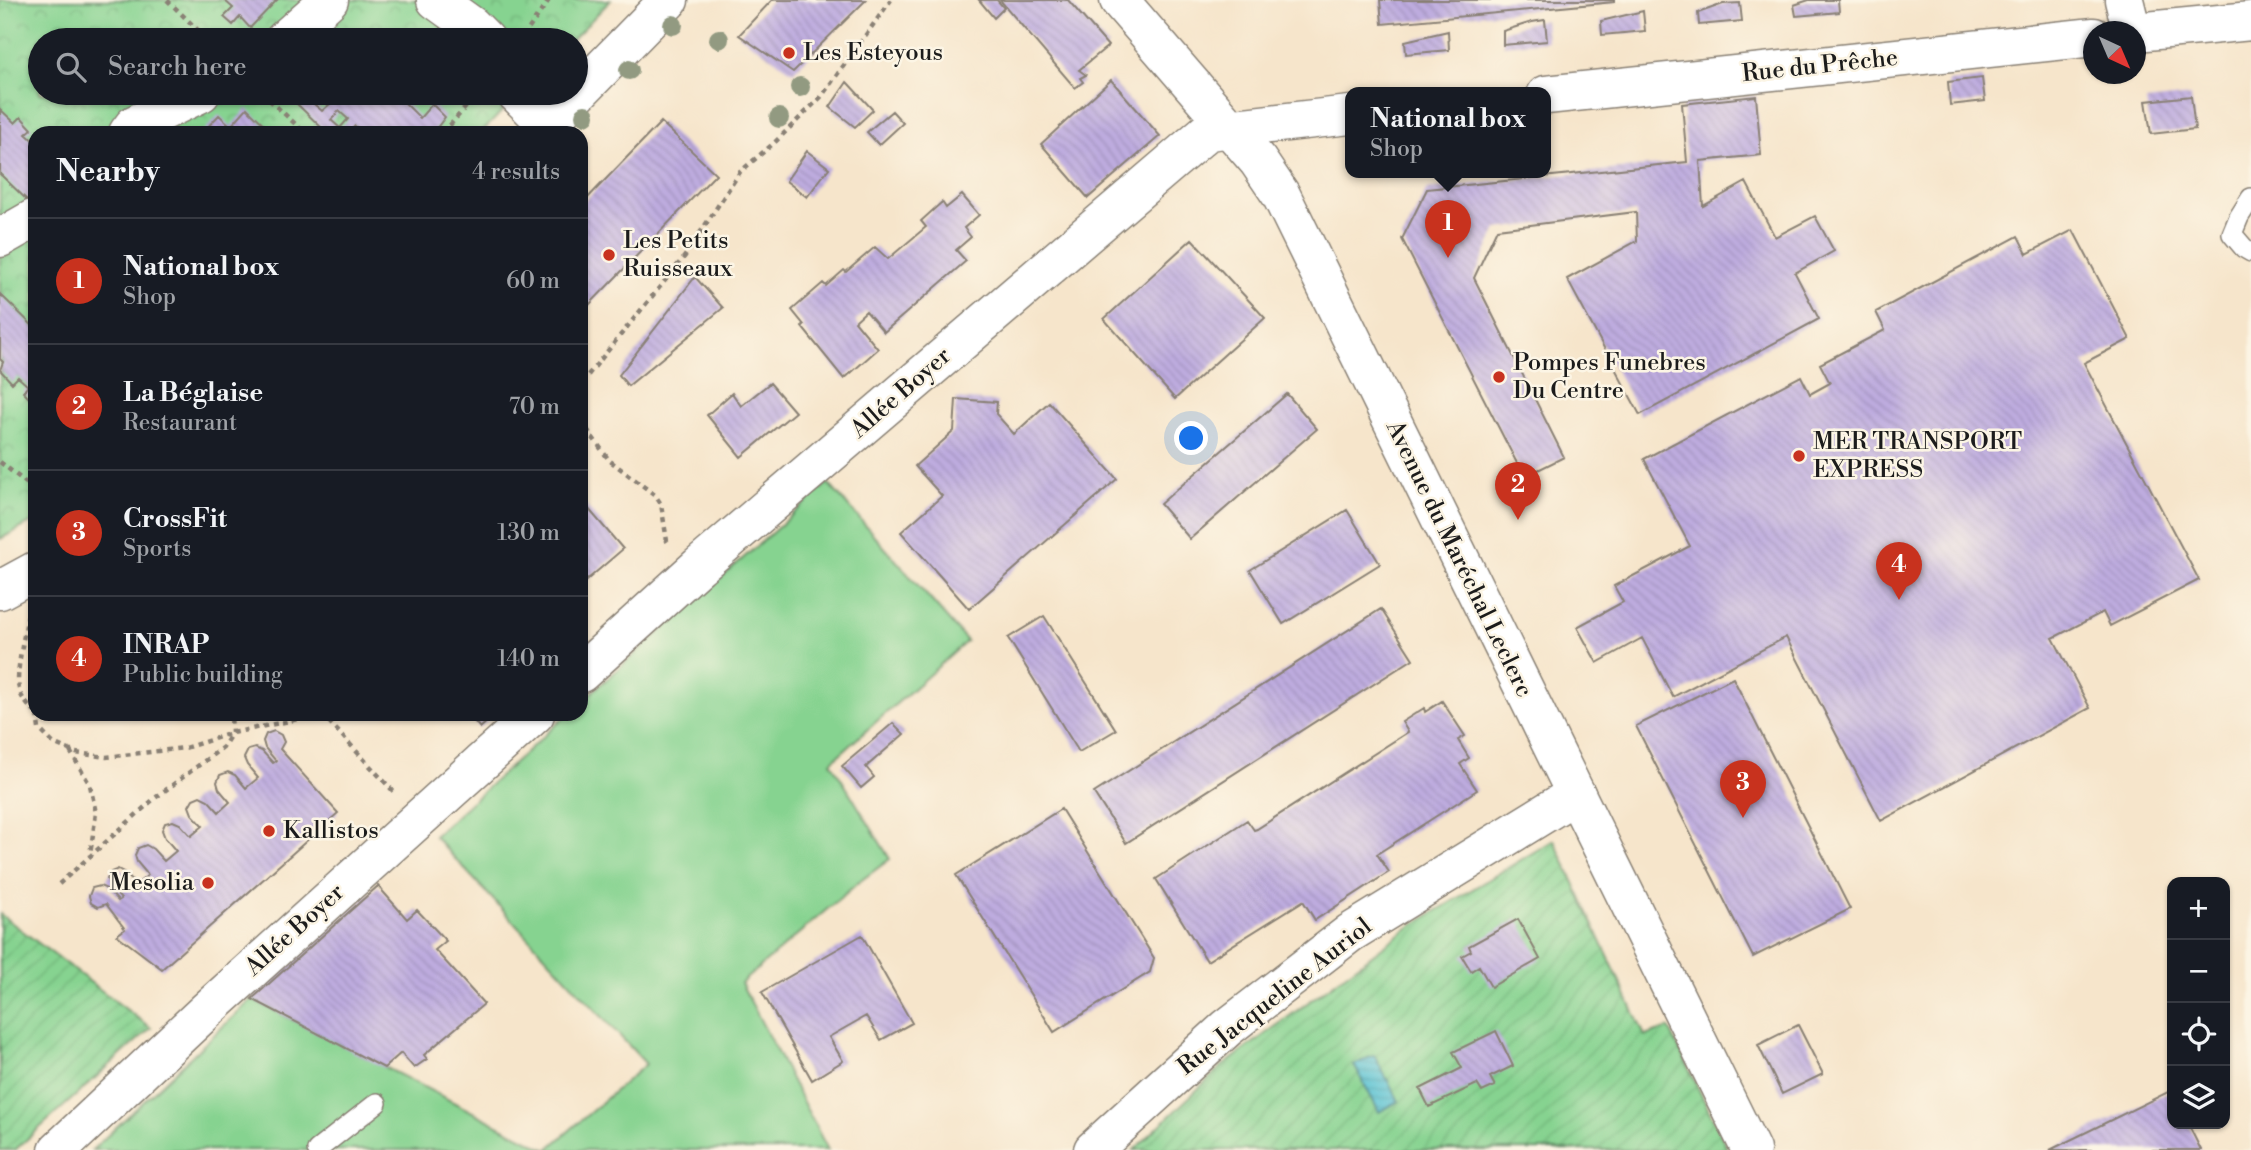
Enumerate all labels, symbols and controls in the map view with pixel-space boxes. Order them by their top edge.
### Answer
north arrow [2083,21,2146,84]
search box [28,28,588,105]
place label: Les Esteyous [803,38,943,68]
street label: Rue du Prêche [1741,43,1899,89]
marker: Les Esteyous [781,45,797,61]
icon: search [52,48,90,86]
text: Search here [108,51,247,83]
popup [1345,87,1551,178]
text: National box [1370,103,1526,135]
text: Shop [1370,135,1423,163]
text: Nearby [56,153,160,191]
text: 4 results [472,158,560,186]
pin: 1 [1425,200,1471,258]
place label: Les Petits Ruisseaux [623,226,733,284]
marker: Les Petits Ruisseaux [601,247,617,263]
text: National box [123,251,279,283]
text: 1 [73,267,85,295]
text: 60 m [506,267,560,295]
text: Shop [123,283,176,311]
street label: Allée Boyer [844,341,957,445]
place label: Pompes Funebres Du Centre [1513,348,1706,406]
marker: Pompes Funebres Du Centre [1491,369,1507,385]
text: La Béglaise [123,377,263,409]
text: 2 [72,393,86,421]
text: 70 m [509,393,560,421]
text: Restaurant [123,409,237,437]
street label: Avenue du Maréchal Leclerc [1379,415,1539,702]
your location [1174,421,1208,455]
place label: MER TRANSPORT EXPRESS [1813,427,2022,485]
marker: MER TRANSPORT EXPRESS [1791,448,1807,464]
pin: 2 [1495,462,1541,520]
text: CrossFit [123,503,227,535]
text: 3 [72,519,86,547]
text: 130 m [497,519,560,547]
text: Sports [123,535,191,563]
pin: 4 [1876,542,1922,600]
text: INRAP [123,629,209,661]
text: 4 [71,645,87,673]
text: 140 m [497,645,560,673]
text: Public building [123,661,283,689]
pin: 3 [1720,760,1766,818]
place label: Kallistos [283,816,379,846]
marker: Kallistos [261,823,277,839]
place label: Mesolia [109,868,195,898]
marker: Mesolia [200,875,216,891]
map controls [2167,877,2230,1129]
button: + [2167,877,2230,940]
street label: Allée Boyer [238,878,351,983]
street label: Rue Jacqueline Auriol [1172,912,1378,1082]
button: − [2167,940,2230,1003]
button: locate [2167,1003,2230,1066]
button: layers [2167,1066,2230,1129]

